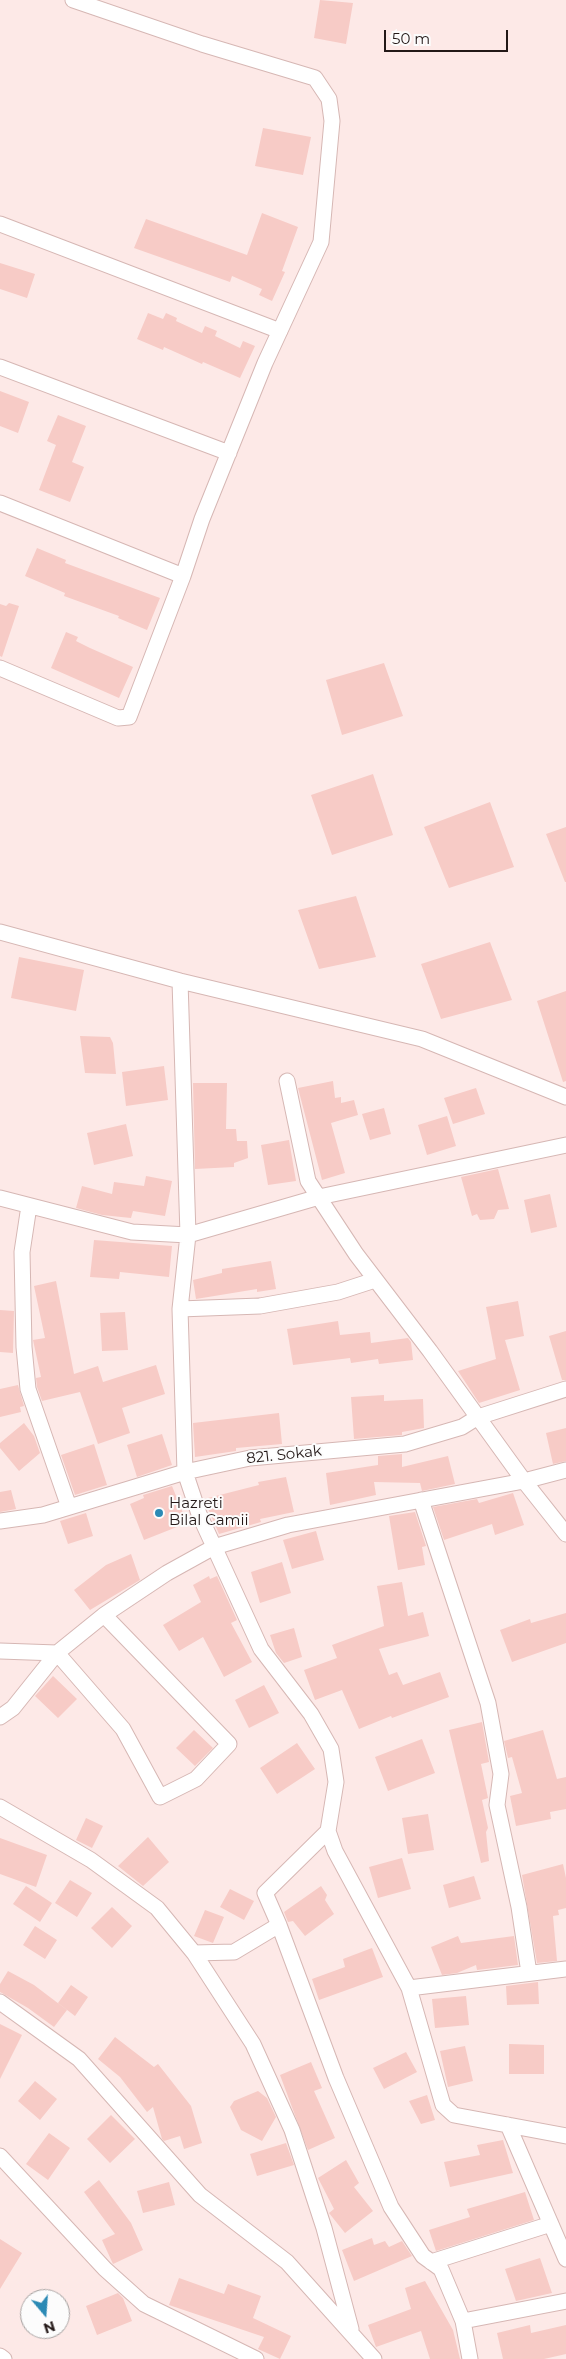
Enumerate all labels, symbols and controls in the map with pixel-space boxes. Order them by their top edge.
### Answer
scale bar [386,20,510,52]
text: 50 m [392,29,430,48]
street label: 821. Sokak [245,1442,323,1468]
place label: Hazreti Bilal Camii [169,1495,249,1530]
marker: Hazreti Bilal Camii [153,1507,165,1519]
north arrow [20,2289,70,2339]
text: N [41,2317,57,2338]

